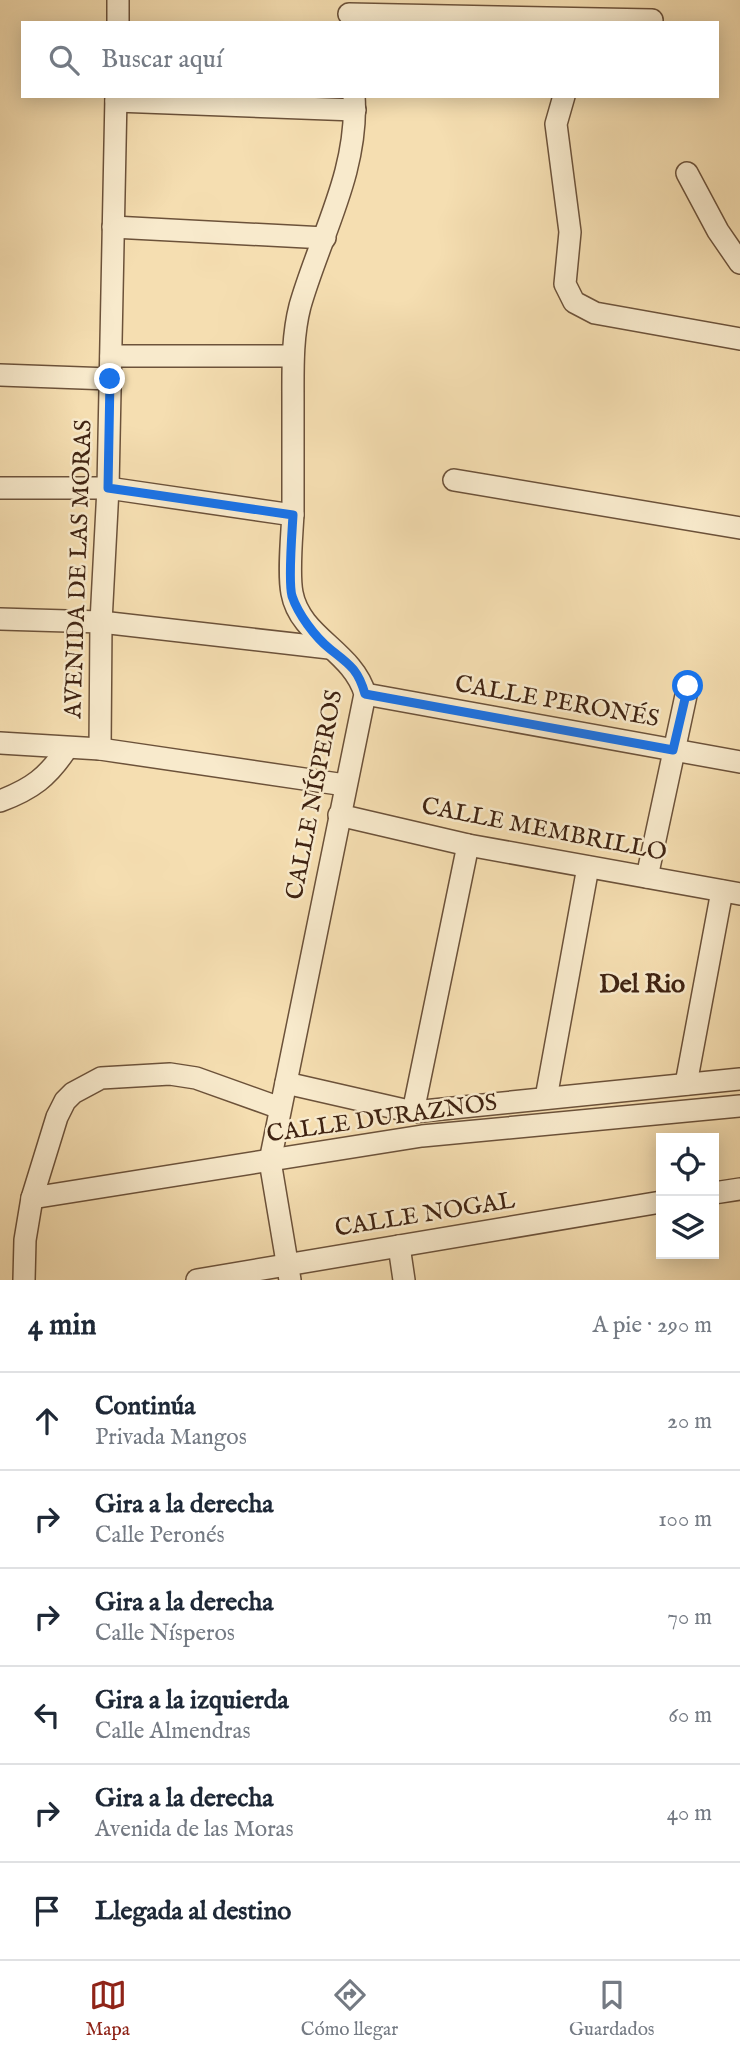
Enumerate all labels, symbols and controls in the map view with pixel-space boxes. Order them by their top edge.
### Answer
search box [21,21,719,98]
icon: search [45,41,83,79]
text: Buscar aquí [101,43,223,76]
route end [94,363,125,394]
street label: AVENIDA DE LAS MORAS [58,419,100,720]
street label: CALLE PERONÉS [452,669,662,735]
route start [672,670,703,701]
street label: CALLE NÍSPEROS [279,687,351,903]
street label: CALLE MEMBRILLO [419,791,669,869]
district label: Del Rio [599,968,685,1001]
street label: CALLE DURAZNOS [265,1087,499,1151]
map controls [656,1133,719,1259]
button: locate [656,1133,719,1196]
street label: CALLE NOGAL [333,1185,518,1245]
button: layers [656,1196,719,1259]
text: 4 min [28,1307,96,1345]
text: A pie · 290 m [592,1311,712,1340]
text: Continúa [95,1390,196,1423]
icon: ahead [28,1402,66,1440]
text: 20 m [667,1407,712,1436]
text: Privada Mangos [95,1423,247,1452]
text: Gira a la derecha [95,1488,274,1521]
icon: right [28,1500,66,1538]
text: 100 m [658,1505,712,1534]
text: Calle Peronés [95,1521,225,1550]
text: Gira a la derecha [95,1586,274,1619]
icon: right [28,1598,66,1636]
text: 70 m [667,1603,712,1632]
text: Calle Nísperos [95,1619,235,1648]
text: Gira a la izquierda [95,1684,289,1717]
icon: left [28,1696,66,1734]
text: 60 m [668,1701,712,1730]
text: Calle Almendras [95,1717,251,1746]
text: Gira a la derecha [95,1782,274,1815]
icon: right [28,1794,66,1832]
text: 40 m [667,1799,712,1828]
text: Avenida de las Moras [95,1815,294,1844]
icon: arrive [28,1892,66,1930]
text: Llegada al destino [95,1895,291,1928]
tab: Mapa [85,1976,130,2042]
tab: Cómo llegar [301,1976,398,2042]
tab: Guardados [569,1976,655,2042]

